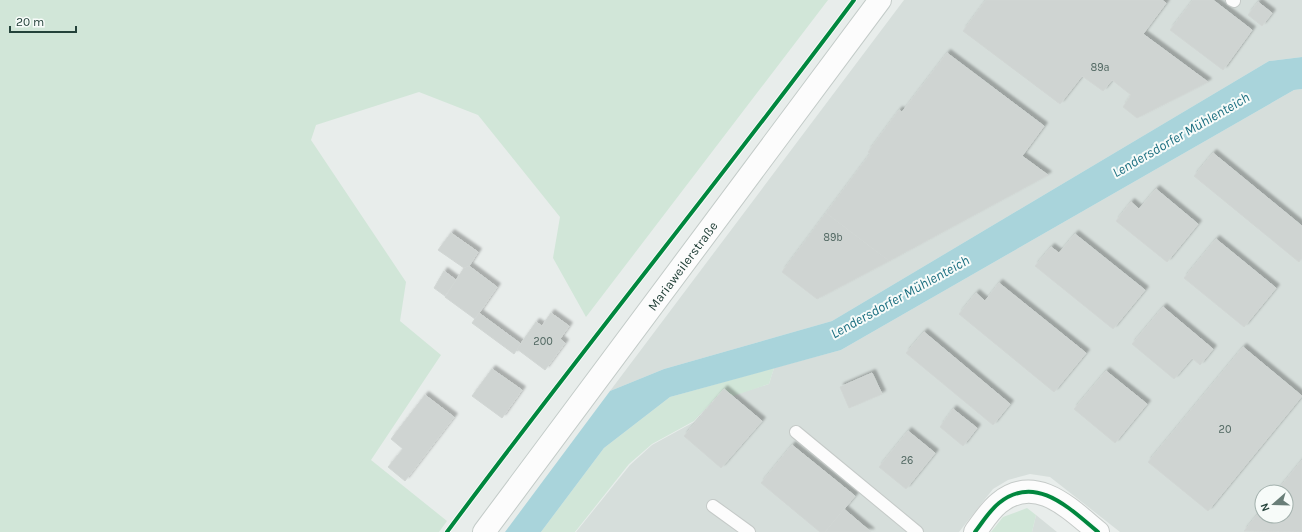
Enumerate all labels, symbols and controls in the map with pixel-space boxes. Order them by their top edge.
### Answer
scale bar [10,8,76,34]
text: 20 m [16,15,44,29]
house number: 89a [1090,61,1110,74]
water label: Lendersdorfer Mühlenteich [1109,89,1253,181]
street label: Mariaweilerstraße [644,218,720,313]
house number: 89b [823,231,843,244]
water label: Lendersdorfer Mühlenteich [828,252,972,342]
house number: 200 [533,335,553,348]
house number: 20 [1219,423,1231,436]
house number: 26 [901,454,913,467]
north arrow [1254,484,1294,524]
text: N [1258,501,1273,513]

